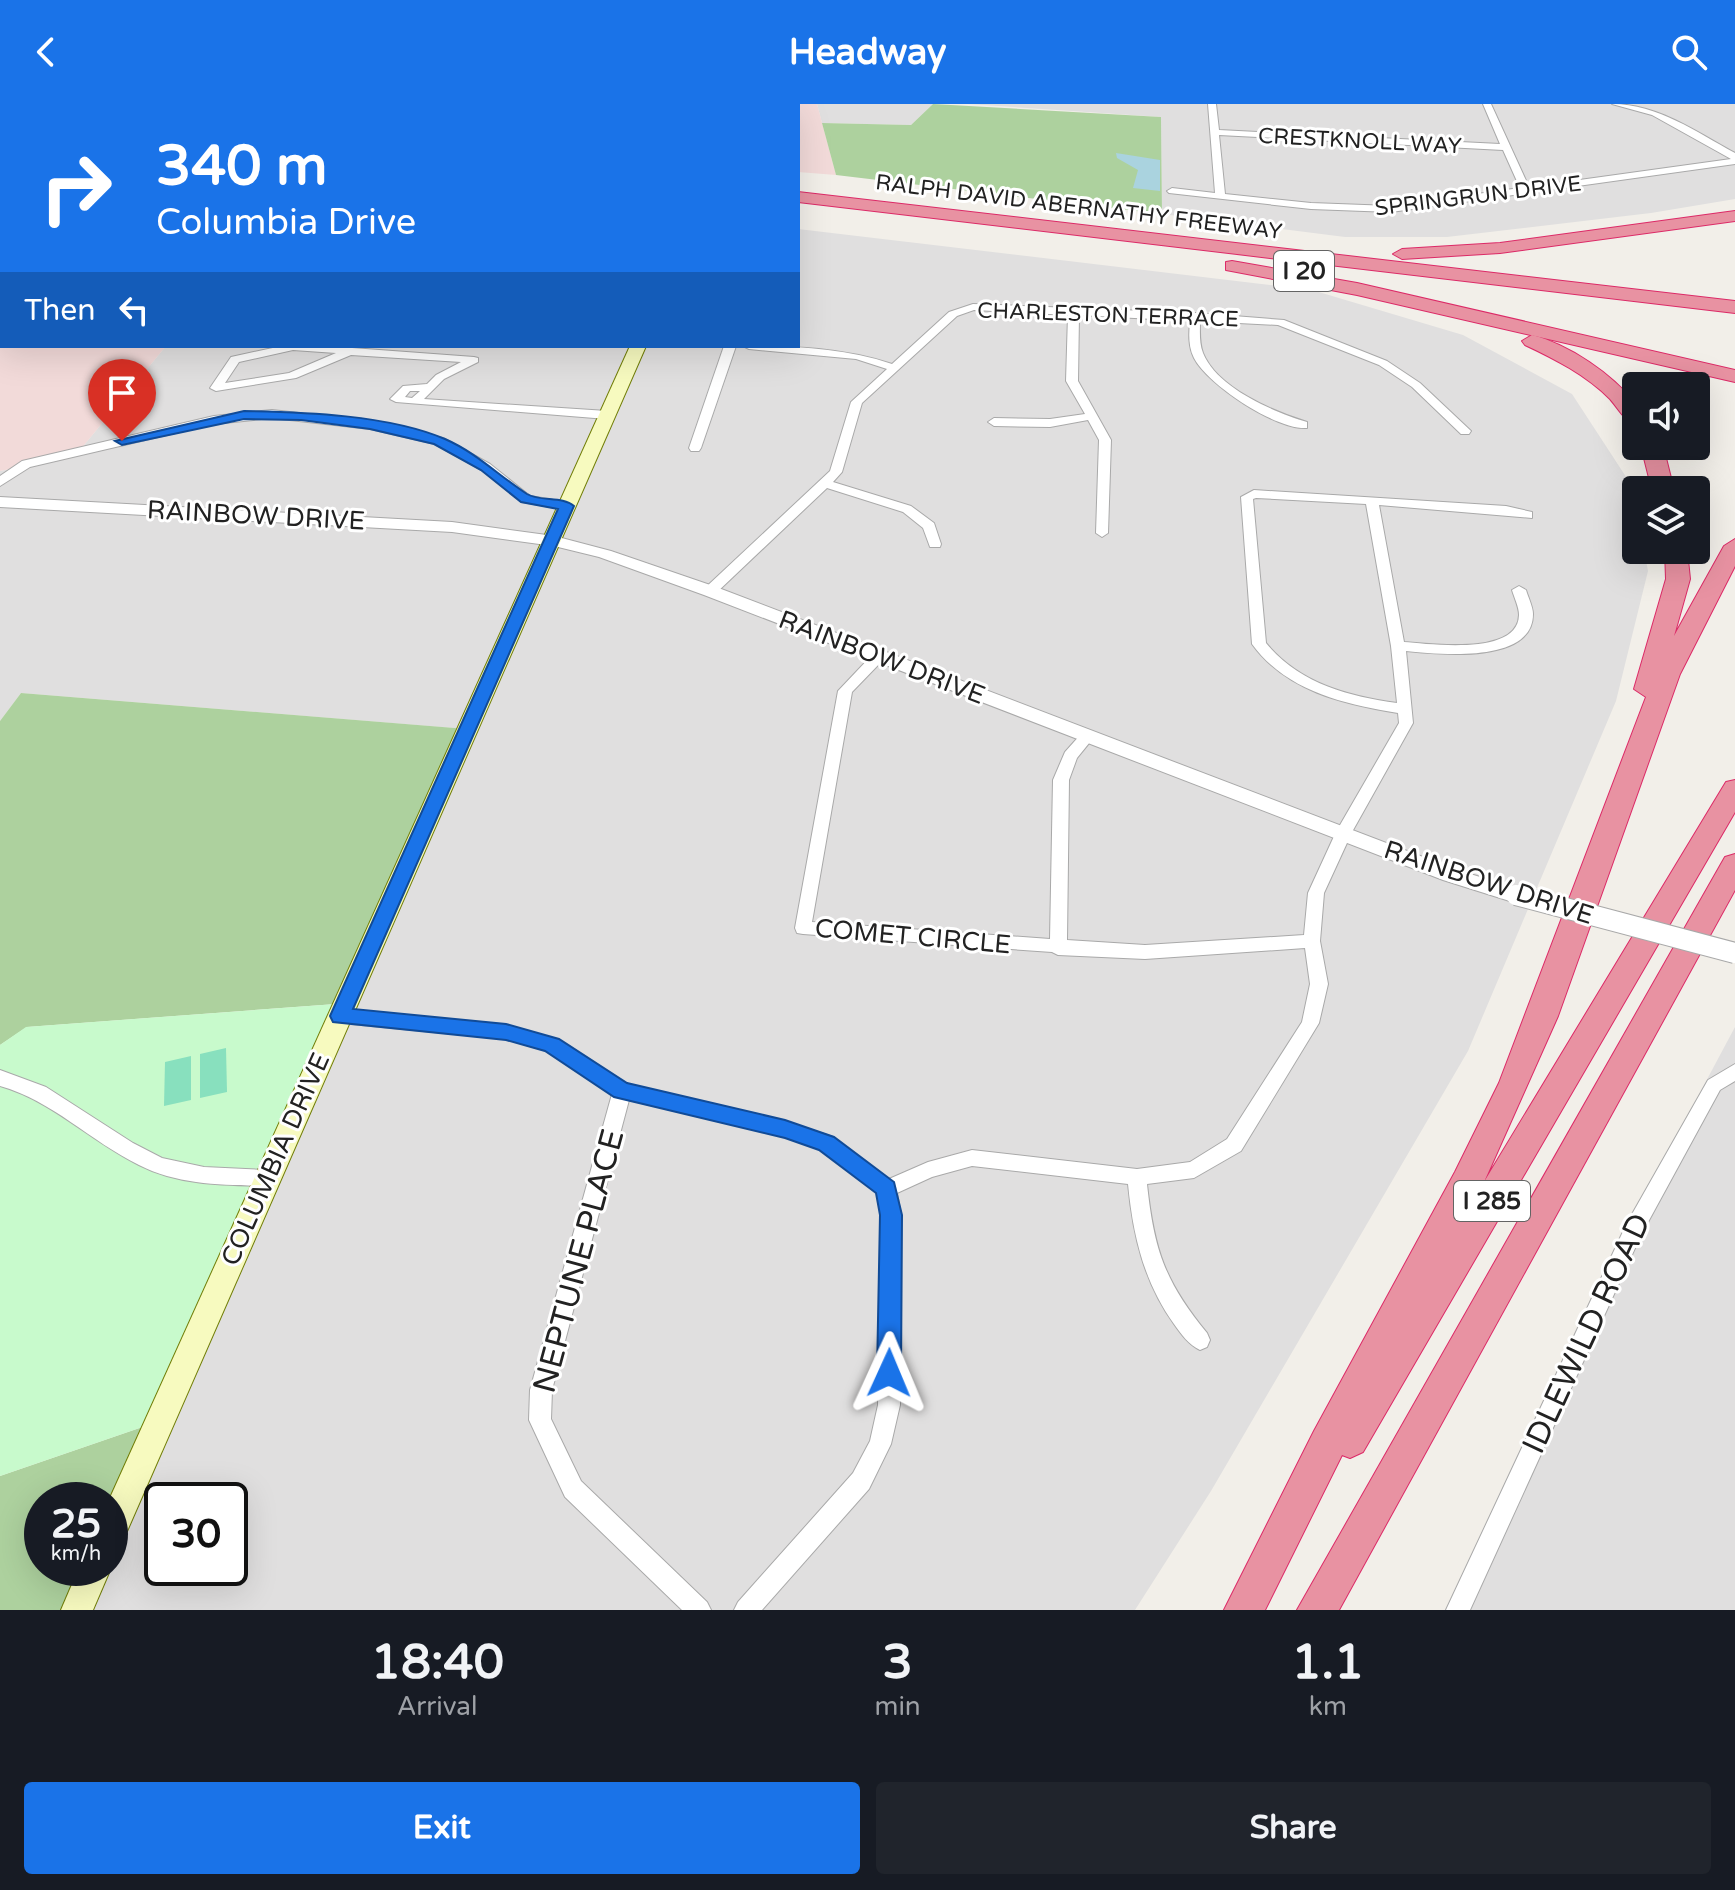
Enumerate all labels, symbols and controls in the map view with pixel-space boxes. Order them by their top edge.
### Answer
icon: back [24,30,68,74]
icon: search [1667,30,1711,74]
text: Headway [789,31,946,74]
street label: CRESTKNOLL WAY [1257,123,1462,159]
text: 340 m [156,133,327,200]
icon: right [24,136,128,240]
street label: RALPH DAVID ABERNATHY FREEWAY [874,169,1284,245]
street label: SPRINGRUN DRIVE [1373,170,1583,222]
text: Columbia Drive [156,201,416,244]
road number: I 20 [1274,251,1334,291]
icon: left [112,288,156,332]
text: Then [24,292,96,329]
street label: CHARLESTON TERRACE [977,297,1239,333]
pin [88,359,156,441]
icon: arrive [100,371,144,415]
map controls [1622,372,1710,564]
button: sound [1622,372,1710,460]
button: layers [1622,476,1710,564]
street label: RAINBOW DRIVE [146,494,366,537]
street label: RAINBOW DRIVE [774,604,989,711]
street label: RAINBOW DRIVE [1380,834,1598,931]
street label: COMET CIRCLE [814,912,1012,961]
street label: COLUMBIA DRIVE [215,1048,336,1270]
street label: NEPTUNE PLACE [526,1125,632,1397]
road number: I 285 [1454,1181,1530,1221]
street label: IDLEWILD ROAD [1515,1207,1659,1459]
position arrow [847,1331,931,1415]
speed limit sign: 30 [144,1482,248,1586]
text: 25 [51,1500,101,1548]
text: km/h [51,1542,101,1566]
text: 18:40 [371,1634,504,1692]
text: 3 [883,1634,913,1692]
text: 1.1 [1291,1634,1364,1692]
text: Arrival [397,1691,477,1722]
text: min [875,1691,921,1722]
text: km [1309,1691,1347,1722]
button: Exit [24,1782,860,1874]
button: Share [876,1782,1711,1874]

